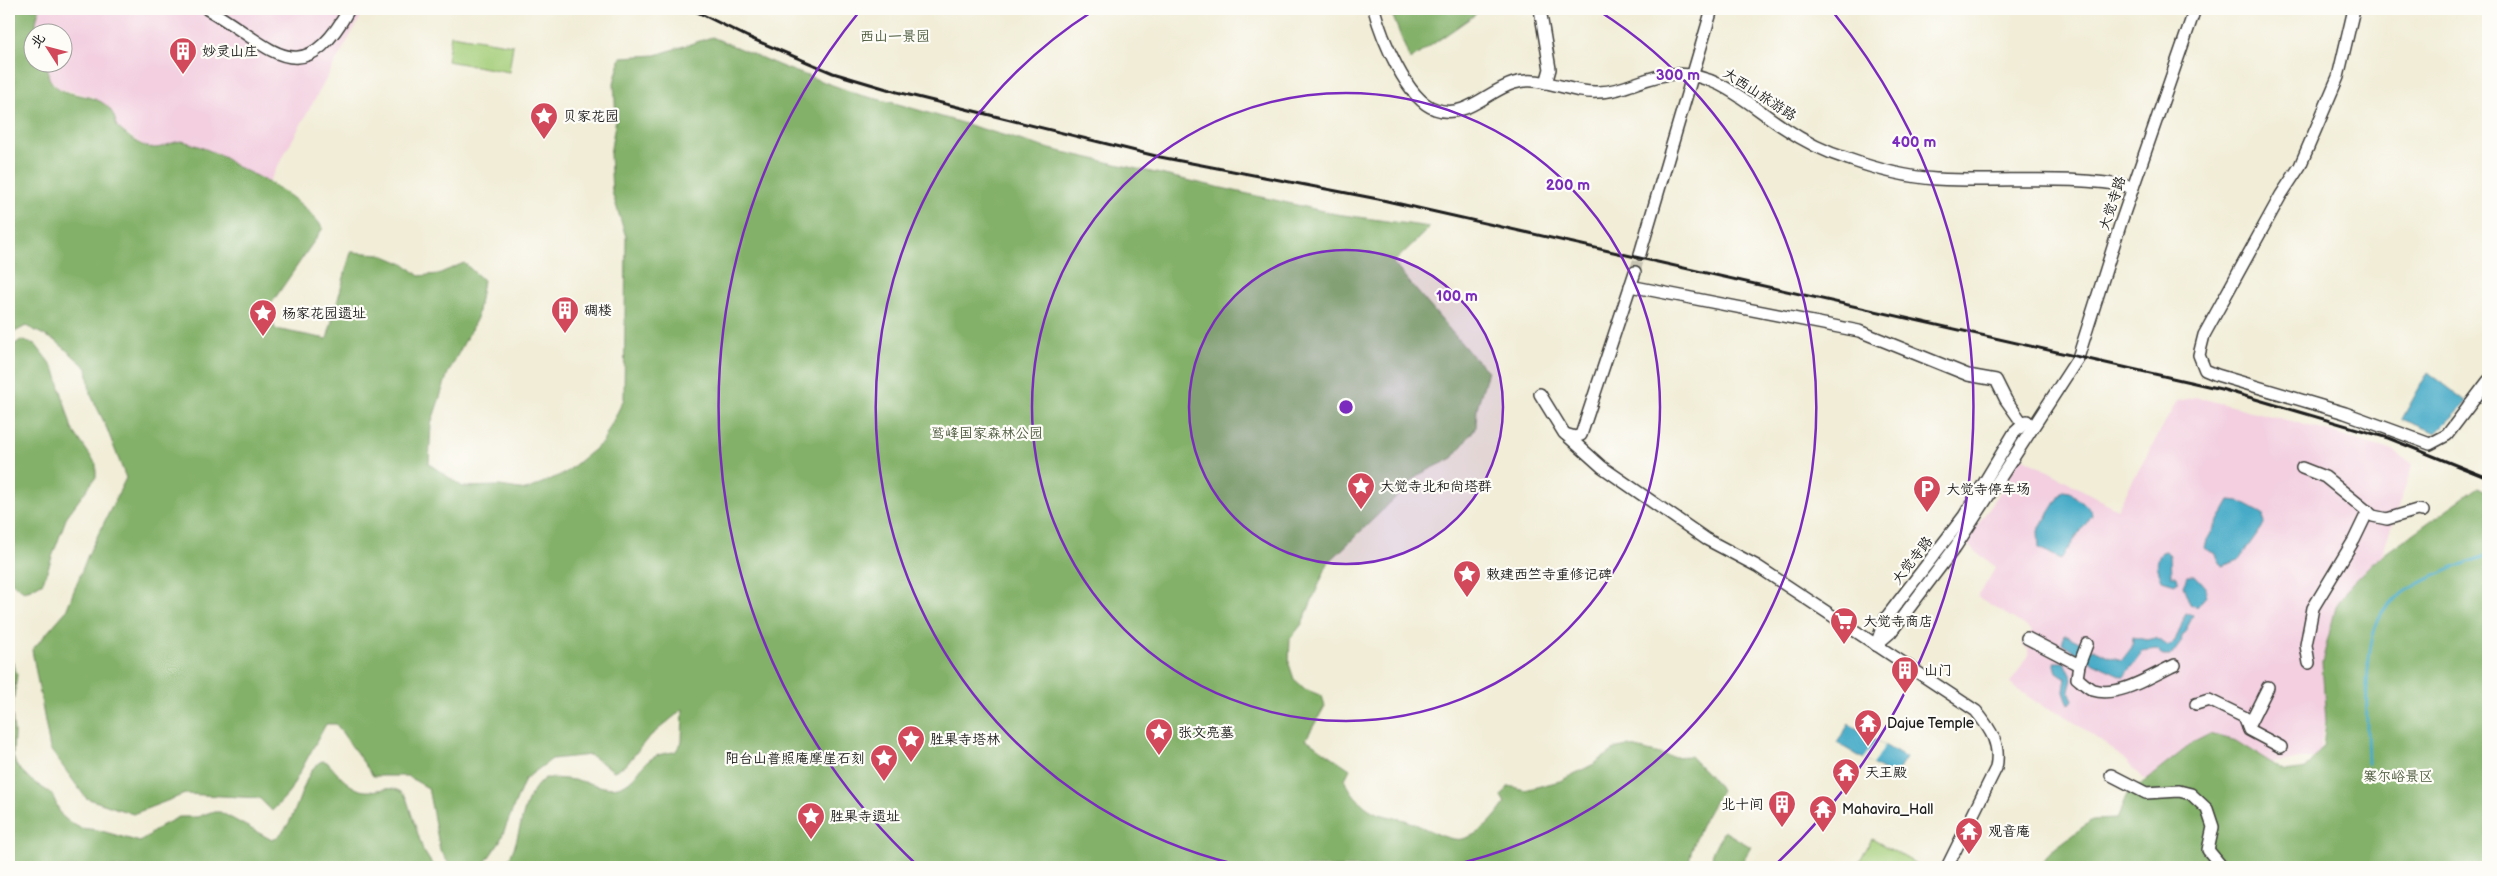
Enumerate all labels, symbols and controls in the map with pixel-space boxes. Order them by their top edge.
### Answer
north arrow [22,22,72,72]
park label: 西山一景园 [860,28,930,45]
text: 北 [27,30,49,51]
building icon: 妙灵山庄 [168,36,198,75]
place label: 妙灵山庄 [202,43,258,60]
street label: 大西山旅游路 [1720,64,1800,124]
text: 300 m [1656,66,1700,85]
place icon: 贝家花园 [529,101,559,140]
place label: 贝家花园 [563,108,619,125]
text: 400 m [1892,133,1936,152]
street label: 大觉寺路 [2096,174,2129,232]
text: 200 m [1546,176,1590,195]
text: 100 m [1436,287,1478,306]
building icon: 碉楼 [550,295,580,334]
place icon: 杨家花园遗址 [248,298,278,337]
place label: 碉楼 [584,302,612,319]
place label: 杨家花园遗址 [282,305,366,322]
centre of rings [1337,398,1355,416]
park label: 鹫峰国家森林公园 [931,425,1043,442]
place icon: 大觉寺北和尚塔群 [1346,471,1376,510]
parking icon: 大觉寺停车场 [1912,474,1942,513]
place label: 大觉寺北和尚塔群 [1380,478,1492,495]
place label: 大觉寺停车场 [1946,481,2030,498]
street label: 大觉寺路 [1888,533,1936,588]
place icon: 敕建西竺寺重修记碑 [1452,559,1482,598]
place label: 敕建西竺寺重修记碑 [1486,566,1612,583]
supermarket icon: 大觉寺商店 [1829,606,1859,645]
place label: 大觉寺商店 [1863,613,1933,630]
building icon: 山门 [1890,655,1920,694]
place label: 山门 [1924,662,1952,679]
temple icon: Dajue Temple [1853,708,1883,747]
place label: Dajue Temple [1887,715,1974,732]
place icon: 张文亮墓 [1144,717,1174,756]
place icon: 胜果寺塔林 [896,724,926,763]
place label: 张文亮墓 [1178,724,1234,741]
place label: 胜果寺塔林 [930,731,1001,748]
place icon: 阳台山普照庵摩崖石刻 [869,743,899,782]
place label: 阳台山普照庵摩崖石刻 [725,750,865,767]
temple icon: 天王殿 [1831,757,1861,796]
place label: 天王殿 [1865,764,1907,781]
park label: 寨尔峪景区 [2363,768,2433,785]
building icon: 北十间 [1767,789,1797,828]
temple icon: Mahavira_Hall [1808,794,1838,833]
place label: 北十间 [1721,796,1763,813]
place icon: 胜果寺遗址 [796,801,826,840]
place label: Mahavira_Hall [1842,801,1933,818]
place label: 胜果寺遗址 [830,808,900,825]
temple icon: 观音庵 [1954,816,1984,855]
place label: 观音庵 [1988,823,2030,840]

